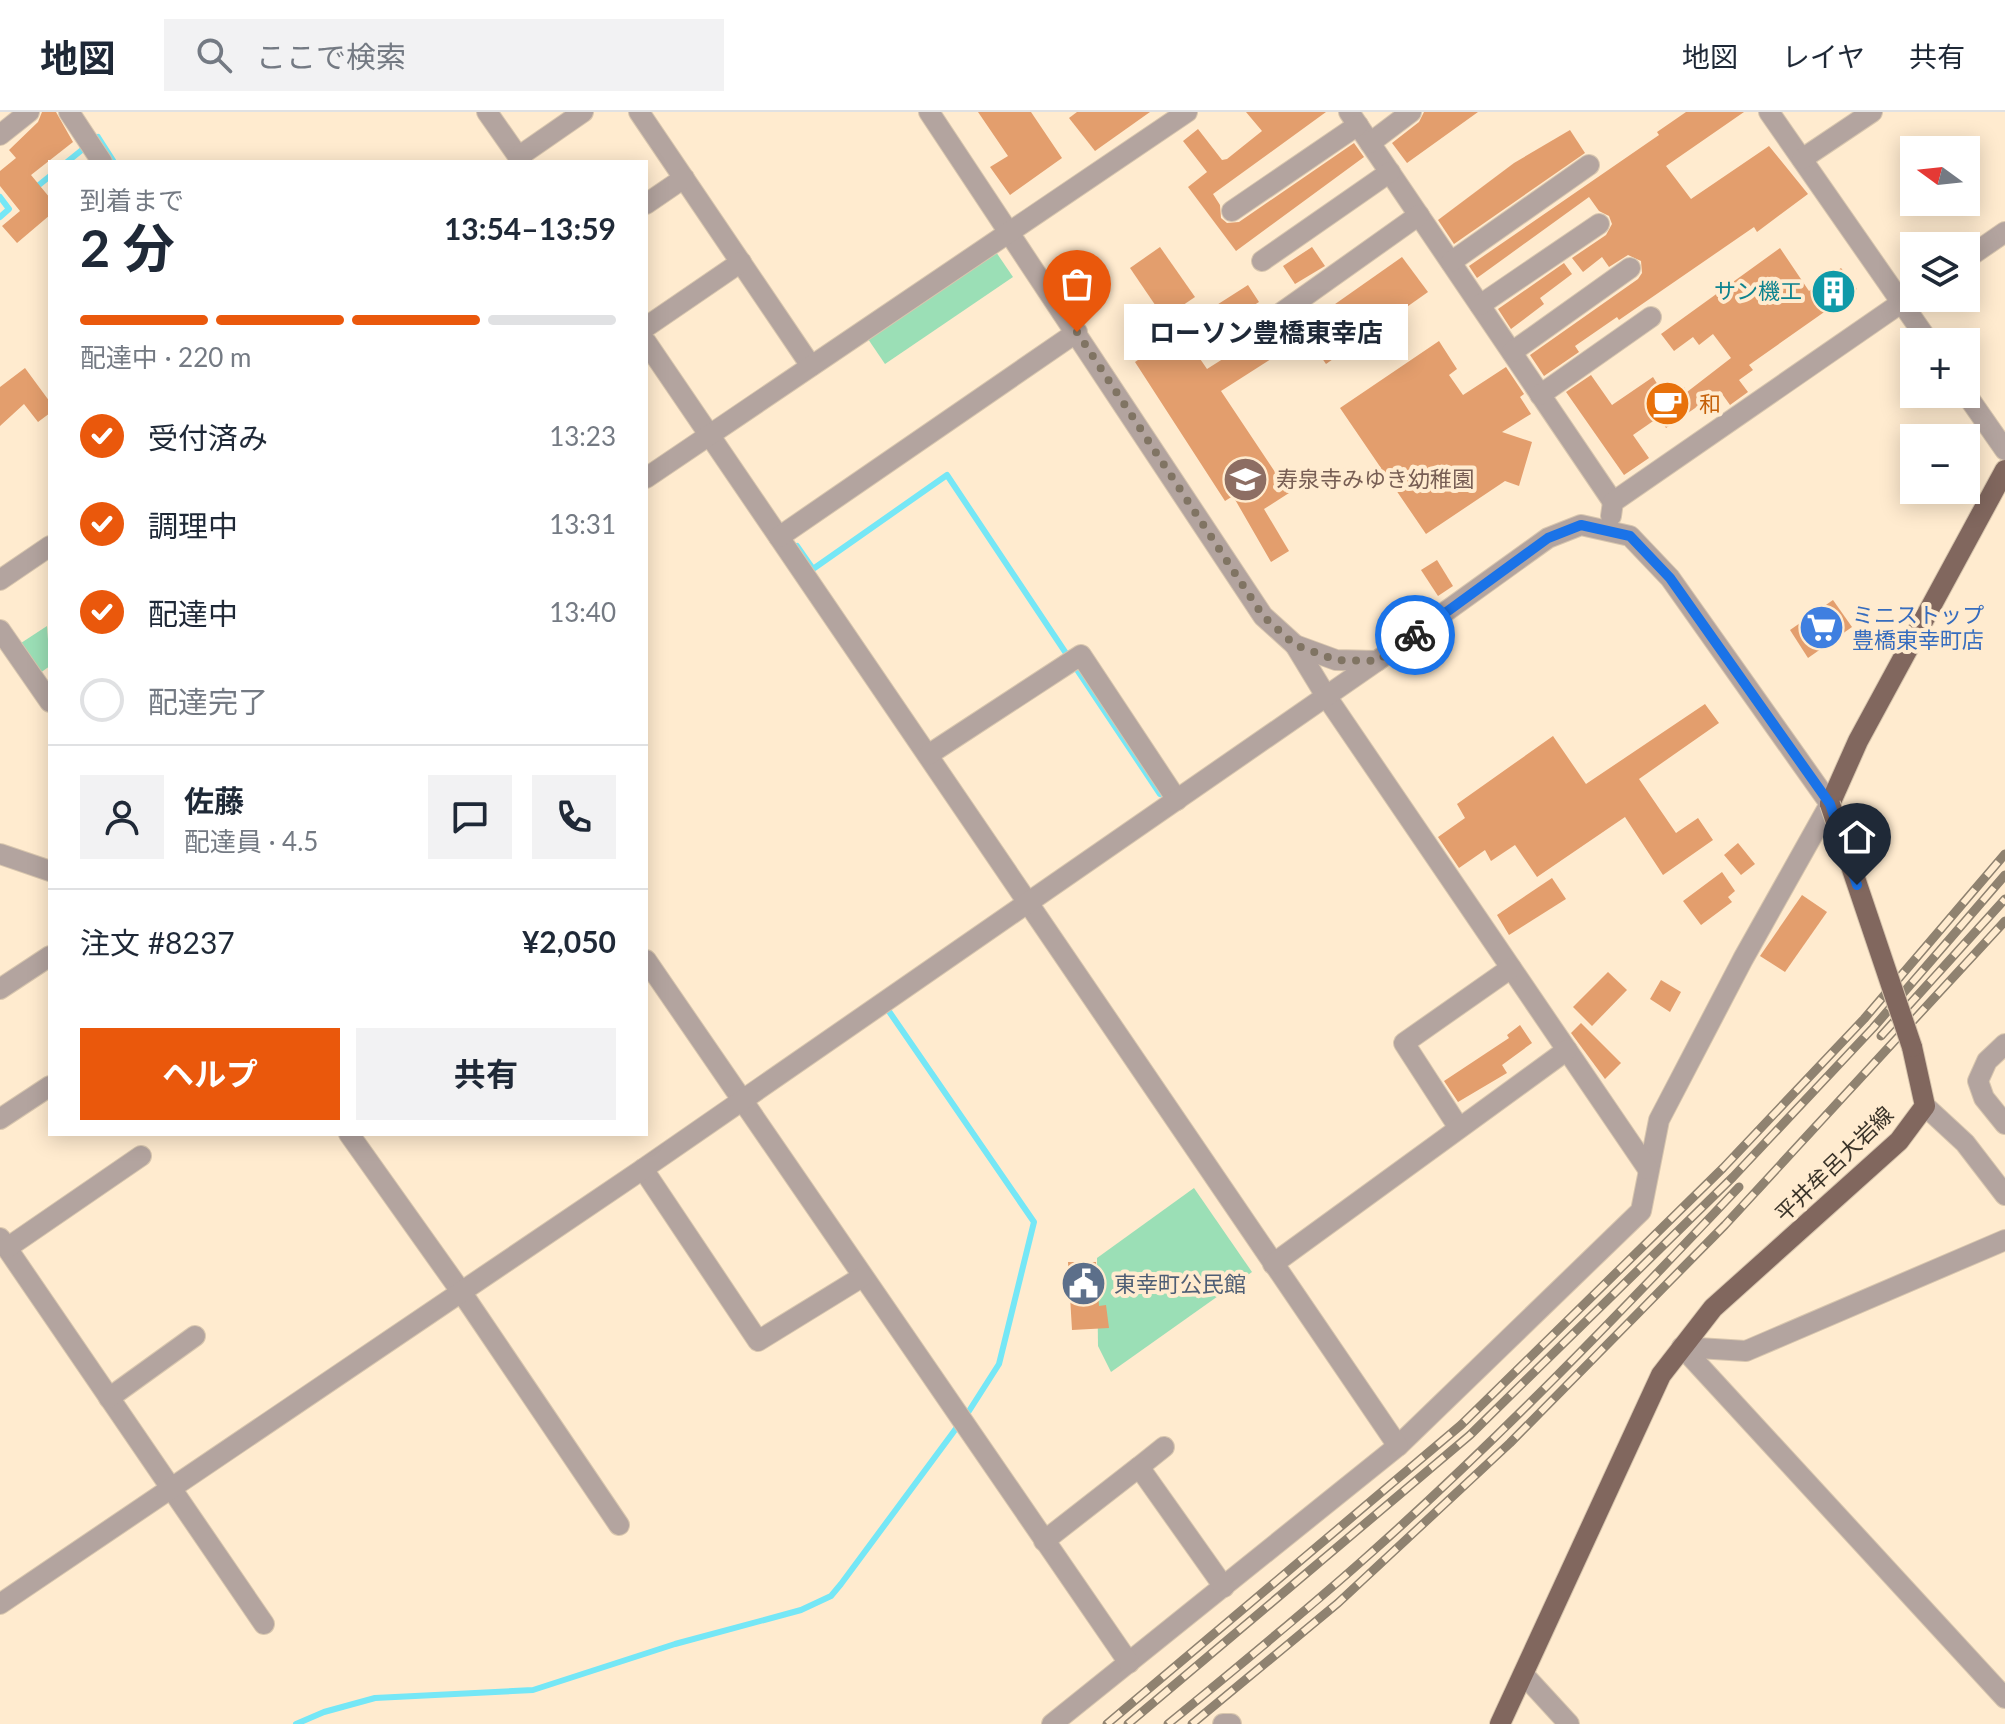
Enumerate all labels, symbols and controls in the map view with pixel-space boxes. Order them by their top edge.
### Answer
search box [164,19,724,91]
icon: search [192,33,236,77]
text: 地図 [40,34,116,80]
text: ここで検索 [256,38,406,74]
text: 地図 [1682,39,1738,73]
text: レイヤ [1782,39,1865,73]
text: 共有 [1909,39,1965,73]
north arrow [1900,136,1980,216]
map controls [1900,136,1980,504]
text: 到着まで [80,184,184,216]
text: 13:54–13:59 [444,210,616,246]
text: 2 分 [80,216,175,278]
button: layers [1900,232,1980,312]
pin [1043,250,1111,332]
icon: bag [1055,262,1099,306]
building icon: サン機工 [1809,267,1857,315]
place label: サン機工 [1714,277,1802,304]
callout: ローソン豊橋東幸店 [1125,304,1409,360]
text: ローソン豊橋東幸店 [1149,316,1383,348]
button: + [1900,328,1980,408]
text: 配達中 · 220 m [80,341,251,373]
cafe icon: 和 [1644,380,1692,428]
place label: 和 [1699,390,1721,417]
icon: check [80,414,124,458]
text: 受付済み [148,419,268,455]
text: 13:23 [549,420,616,452]
button: − [1900,424,1980,504]
school or university icon: 寿泉寺みゆき幼稚園 [1221,455,1269,503]
place label: 寿泉寺みゆき幼稚園 [1276,465,1474,492]
icon: check [80,502,124,546]
text: 調理中 [148,507,238,543]
text: 13:31 [549,508,616,540]
icon: check [80,590,124,634]
text: 配達中 [148,595,238,631]
courier [1375,595,1455,675]
text: 13:40 [549,596,616,628]
place label: ミニストップ 豊橋東幸町店 [1852,601,1984,653]
supermarket icon: ミニストップ 豊橋東幸町店 [1797,604,1845,652]
icon: bike [1393,613,1437,657]
text: 配達完了 [148,683,268,719]
button: person [80,775,164,859]
button: chat [428,775,512,859]
button: phone [532,775,616,859]
text: 佐藤 [184,782,244,818]
pin [1823,803,1891,885]
icon: home [1835,815,1879,859]
text: 配達員 · 4.5 [184,825,318,857]
text: ¥2,050 [522,923,616,959]
text: 注文 #8237 [80,924,235,960]
button: ヘルプ [80,1028,340,1120]
button: 共有 [356,1028,616,1120]
street label: 平井牟呂大岩線 [1769,1100,1898,1227]
public building icon: 東幸町公民館 [1059,1260,1107,1308]
place label: 東幸町公民館 [1114,1270,1246,1297]

